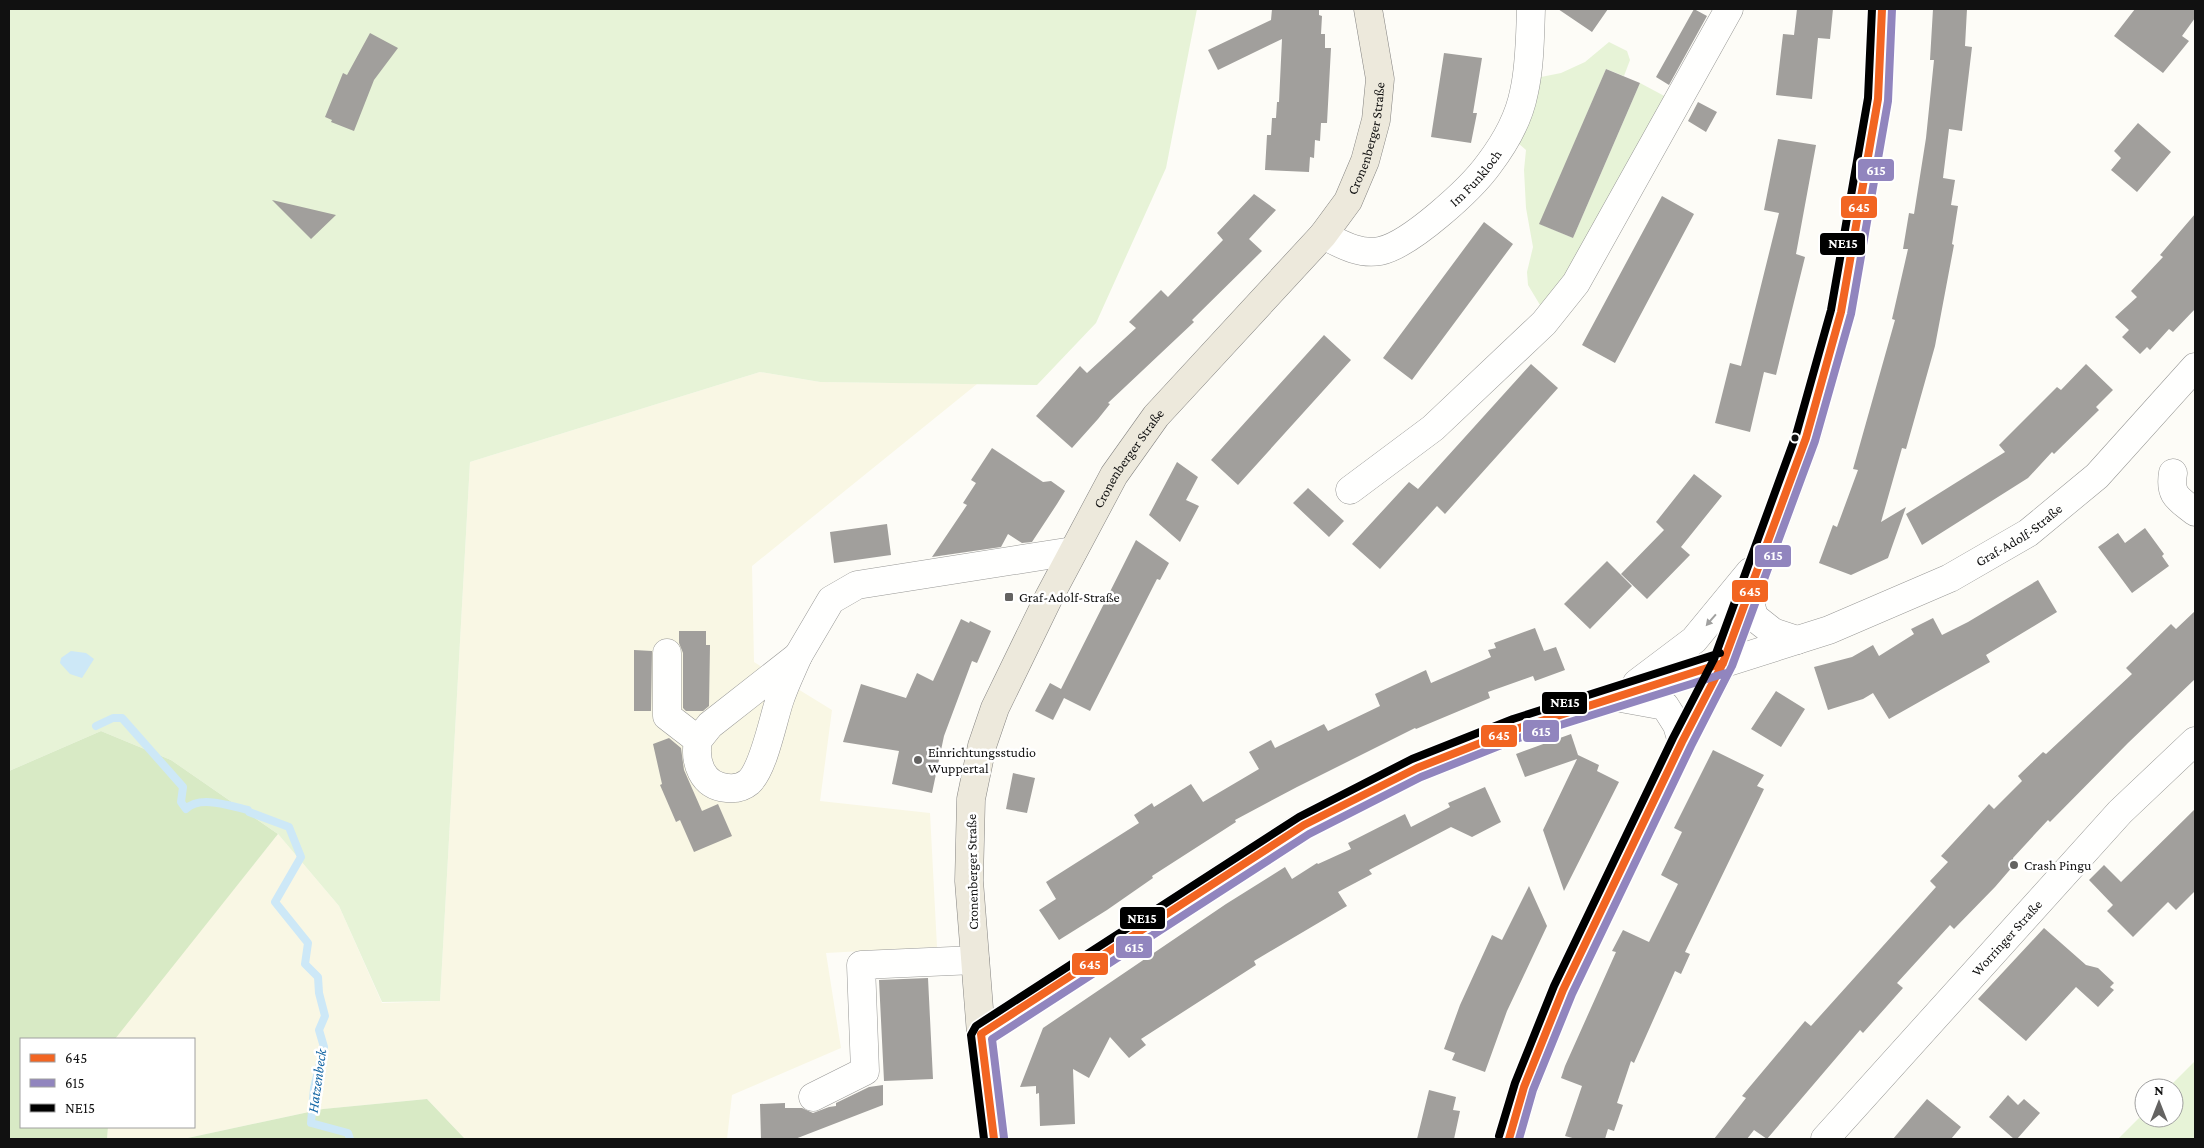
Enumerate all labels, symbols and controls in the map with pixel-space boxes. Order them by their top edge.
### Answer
street label: Cronenberger Straße [1344,81,1388,197]
street label: Im Funkloch [1446,146,1505,210]
line badge: 615 [1857,158,1895,182]
text: 615 [1866,162,1886,178]
line badge: 645 [1840,195,1878,219]
text: 645 [1848,199,1870,215]
line badge: NE15 [1819,232,1866,256]
text: NE15 [1828,235,1858,251]
street label: Cronenberger Straße [1090,405,1167,511]
unlabelled marker [1790,433,1800,443]
street label: Graf-Adolf-Straße [1973,500,2065,569]
line badge: 615 [1754,544,1792,568]
text: 615 [1763,547,1783,563]
line badge: 645 [1731,579,1769,603]
text: 645 [1739,583,1761,599]
place label: Graf-Adolf-Straße [1019,589,1120,605]
marker: Graf-Adolf-Straße [1003,591,1015,603]
one-way arrow [1706,613,1717,626]
line badge: NE15 [1541,691,1588,715]
text: NE15 [1550,694,1580,710]
line badge: 615 [1522,719,1560,743]
text: 615 [1531,723,1551,739]
line badge: 645 [1480,724,1518,748]
text: 645 [1488,727,1510,743]
place label: Einrichtungsstudio Wuppertal [928,744,1036,776]
marker: Einrichtungsstudio Wuppertal [912,754,924,766]
street label: Cronenberger Straße [963,814,981,930]
place label: Crash Pingu [2024,857,2092,873]
marker: Crash Pingu [2008,859,2020,871]
street label: Worringer Straße [1968,896,2045,979]
line badge: NE15 [1119,906,1166,930]
text: NE15 [1127,910,1157,926]
line badge: 615 [1115,935,1153,959]
text: 615 [1124,939,1144,955]
line badge: 645 [1071,952,1109,976]
text: 645 [1079,956,1101,972]
legend [20,1038,195,1128]
water label: Hatzenbeck [305,1047,330,1114]
text: 645 [65,1050,87,1066]
text: 615 [65,1075,85,1091]
north arrow [2134,1078,2184,1128]
text: N [2154,1082,2164,1098]
text: NE15 [65,1100,95,1116]

